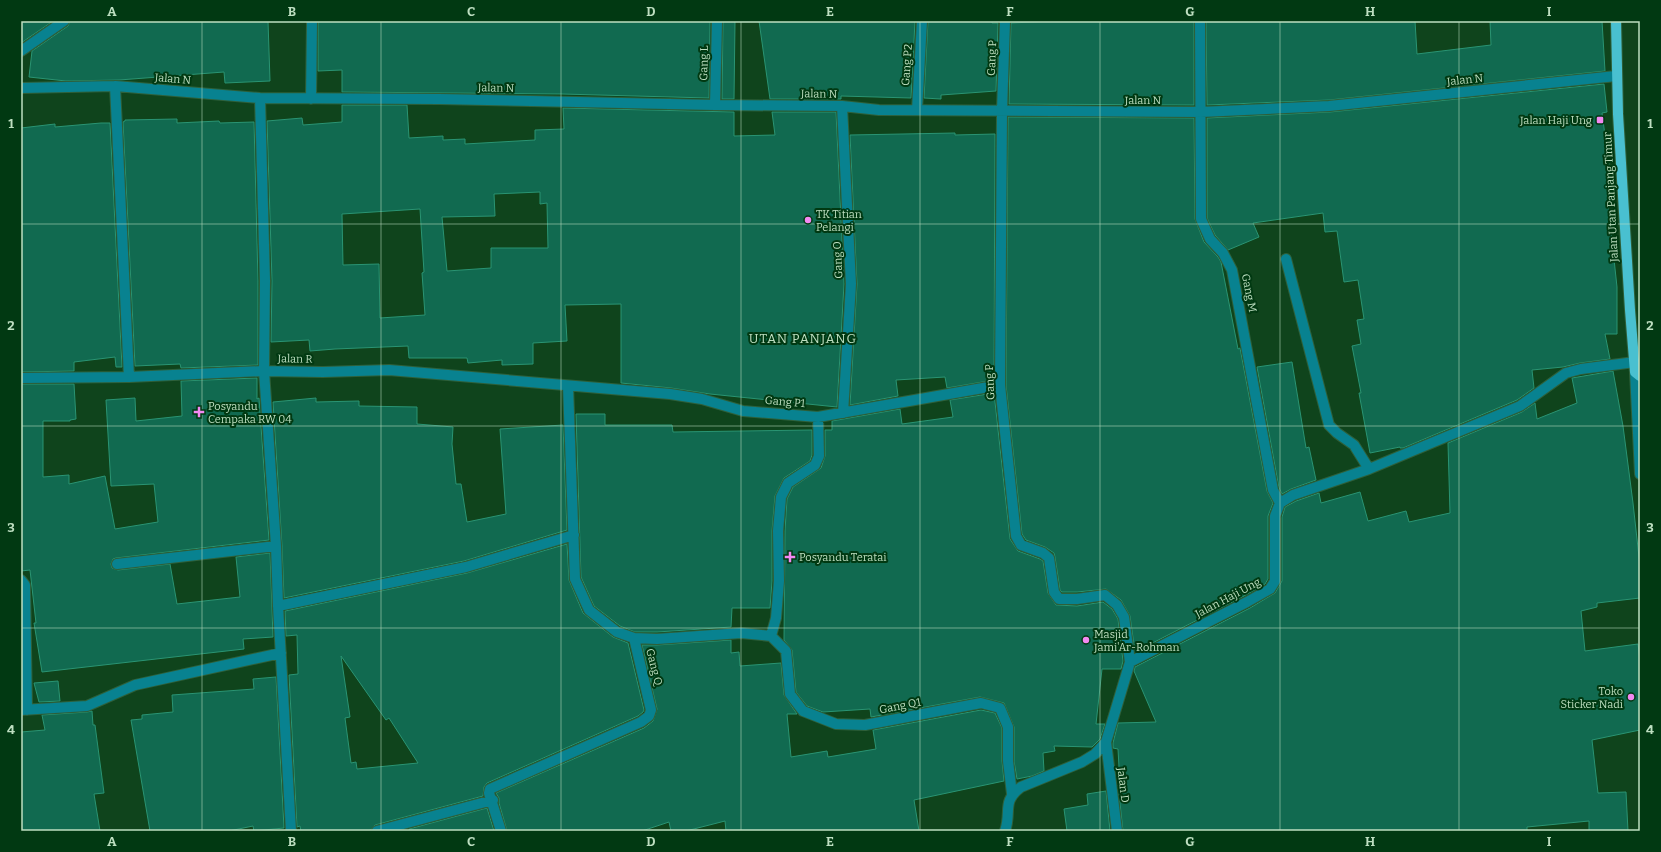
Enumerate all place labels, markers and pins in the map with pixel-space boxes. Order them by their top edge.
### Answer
place label: Jalan Haji Ung [1519,114,1592,127]
marker: Jalan Haji Ung [1595,115,1605,125]
place label: TK Titian Pelangi [816,208,862,234]
marker: TK Titian Pelangi [803,215,813,225]
place label: Posyandu Cempaka RW 04 [208,400,292,426]
marker: Posyandu Cempaka RW 04 [193,406,205,418]
marker: Posyandu Teratai [784,551,796,563]
place label: Posyandu Teratai [799,551,887,564]
place label: Masjid Jami'Ar-Rohman [1093,628,1180,654]
marker: Masjid Jami'Ar-Rohman [1081,635,1091,645]
place label: Toko Sticker Nadi [1561,685,1624,711]
marker: Toko Sticker Nadi [1626,692,1636,702]

